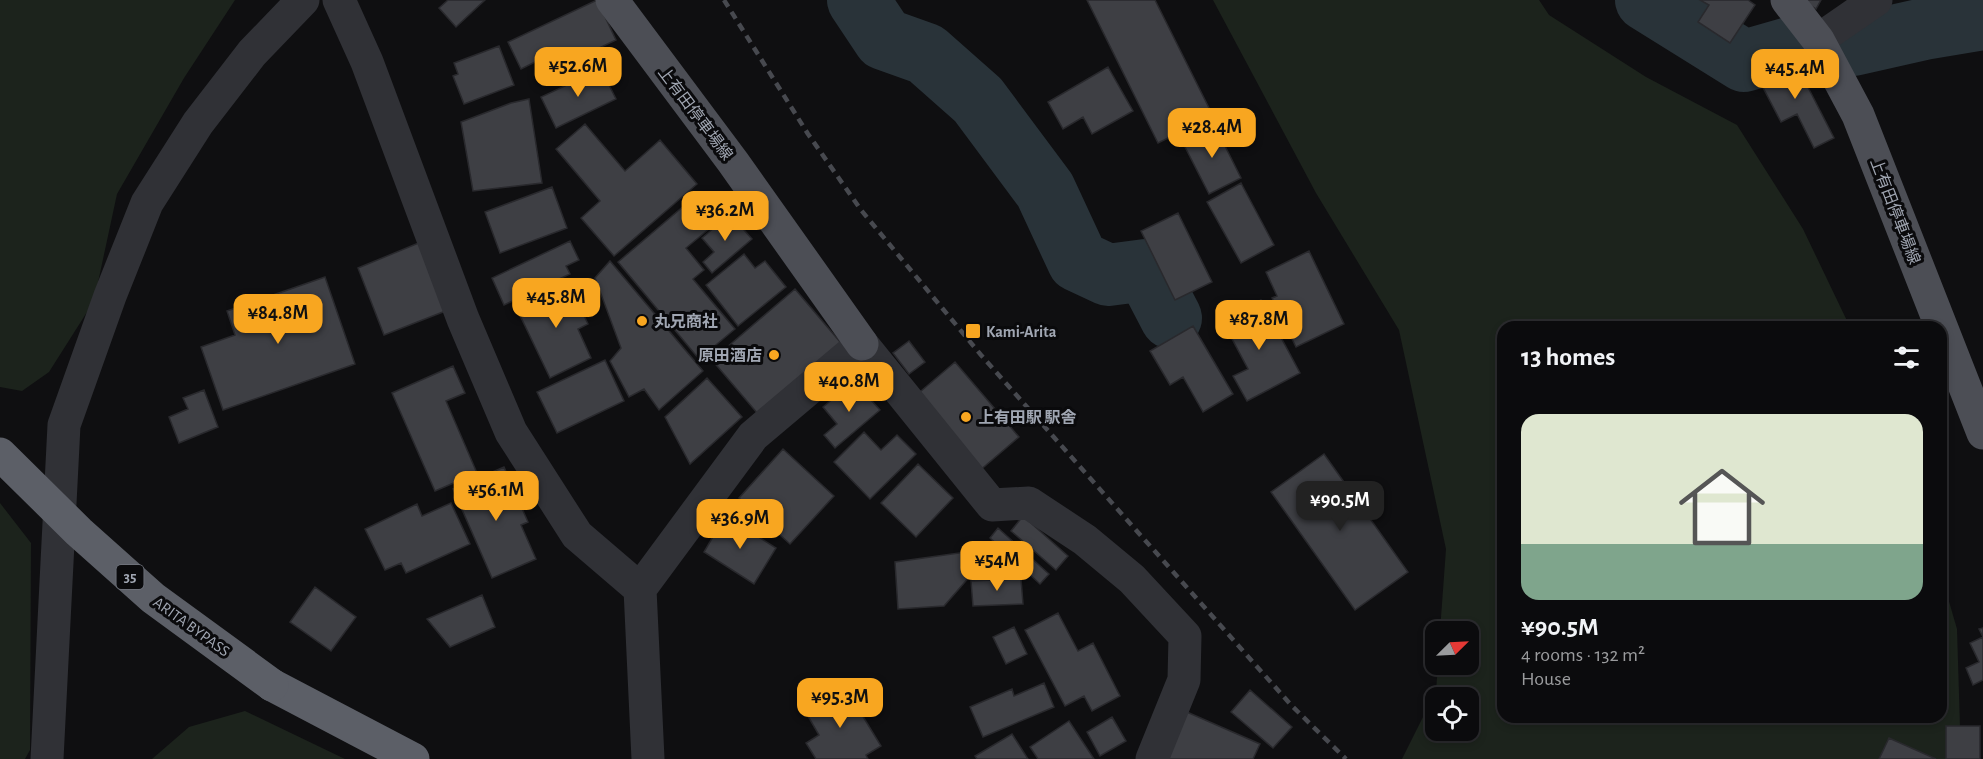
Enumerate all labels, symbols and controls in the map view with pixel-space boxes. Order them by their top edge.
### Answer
pin: ¥52.6M [529,47,627,98]
pin: ¥45.4M [1746,49,1844,100]
text: ¥52.6M [549,56,607,76]
text: ¥45.4M [1765,58,1825,78]
street label: 上有田停車場線 [655,63,736,163]
pin: ¥28.4M [1163,108,1261,159]
text: ¥28.4M [1182,117,1242,137]
street label: 上有田停車場線 [1868,156,1924,267]
pin: ¥36.2M [676,191,774,242]
text: ¥36.2M [696,200,754,220]
pin: ¥45.8M [507,278,605,329]
text: ¥45.8M [526,287,586,307]
pin: ¥84.8M [229,294,327,345]
pin: ¥87.8M [1210,300,1308,351]
text: ¥84.8M [248,303,308,323]
text: ¥87.8M [1229,309,1289,329]
place label: 丸兄商社 [654,312,718,330]
marker: 丸兄商社 [635,314,649,328]
marker: Kami-Arita [964,322,982,340]
place label: Kami-Arita [986,324,1057,340]
icon: filters [1890,341,1923,374]
text: 13 homes [1521,344,1615,370]
place label: 原田酒店 [698,347,762,364]
marker: 原田酒店 [767,348,781,362]
pin: ¥40.8M [800,362,898,413]
text: ¥40.8M [818,371,880,391]
place label: 上有田駅 駅舎 [978,409,1076,426]
marker: 上有田駅 駅舎 [959,410,973,424]
icon: home [1668,453,1776,561]
pin: ¥56.1M [447,471,545,522]
text: ¥56.1M [468,480,524,500]
pin: ¥90.5M [1291,481,1389,532]
text: ¥90.5M [1310,490,1370,510]
pin: ¥36.9M [691,499,789,550]
text: ¥36.9M [711,508,769,528]
pin: ¥54M [961,541,1033,592]
text: ¥54M [974,550,1020,570]
road number: 35 [116,565,144,589]
street label: ARITA BYPASS [150,594,233,660]
text: ¥90.5M [1521,614,1599,640]
north arrow [1425,621,1479,675]
map controls [1425,621,1479,741]
text: 4 rooms · 132 m² [1521,645,1645,665]
text: House [1521,669,1571,689]
pin: ¥95.3M [791,678,889,729]
text: ¥95.3M [811,687,869,707]
button: locate [1425,687,1479,741]

